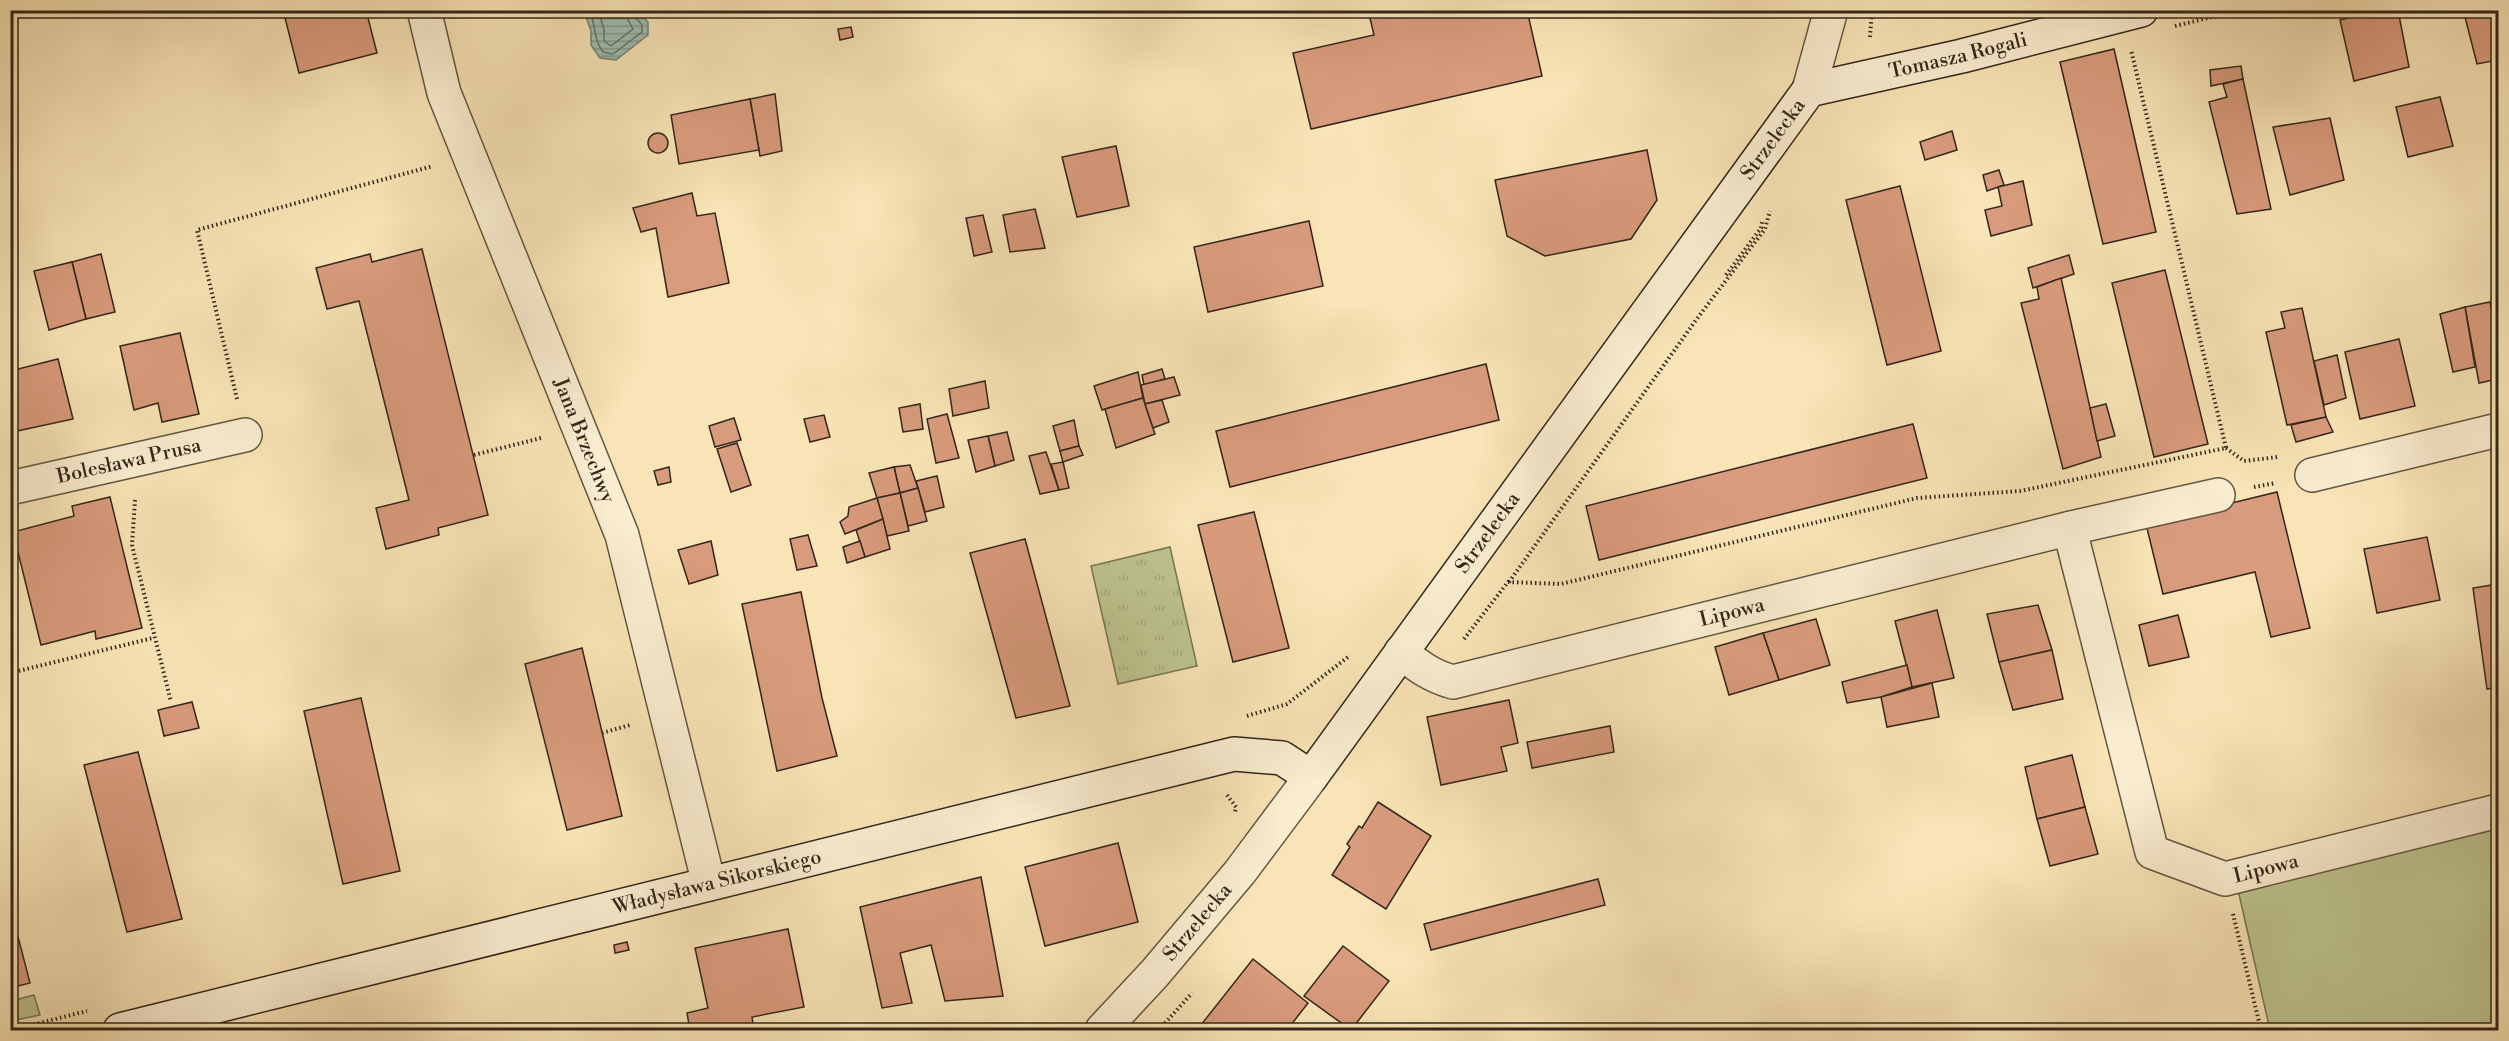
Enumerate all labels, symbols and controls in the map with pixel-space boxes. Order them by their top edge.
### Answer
street label: Tomasza Rogali [1886,27,2030,84]
street label: Strzelecka [1735,93,1811,185]
street label: Jana Brzechwy [547,373,620,507]
street label: Bolesława Prusa [53,433,205,490]
street label: Strzelecka [1450,487,1526,578]
street label: Lipowa [1697,592,1768,633]
street label: Władysława Sikorskiego [609,844,824,920]
street label: Lipowa [2231,848,2302,889]
street label: Strzelecka [1158,878,1238,966]

